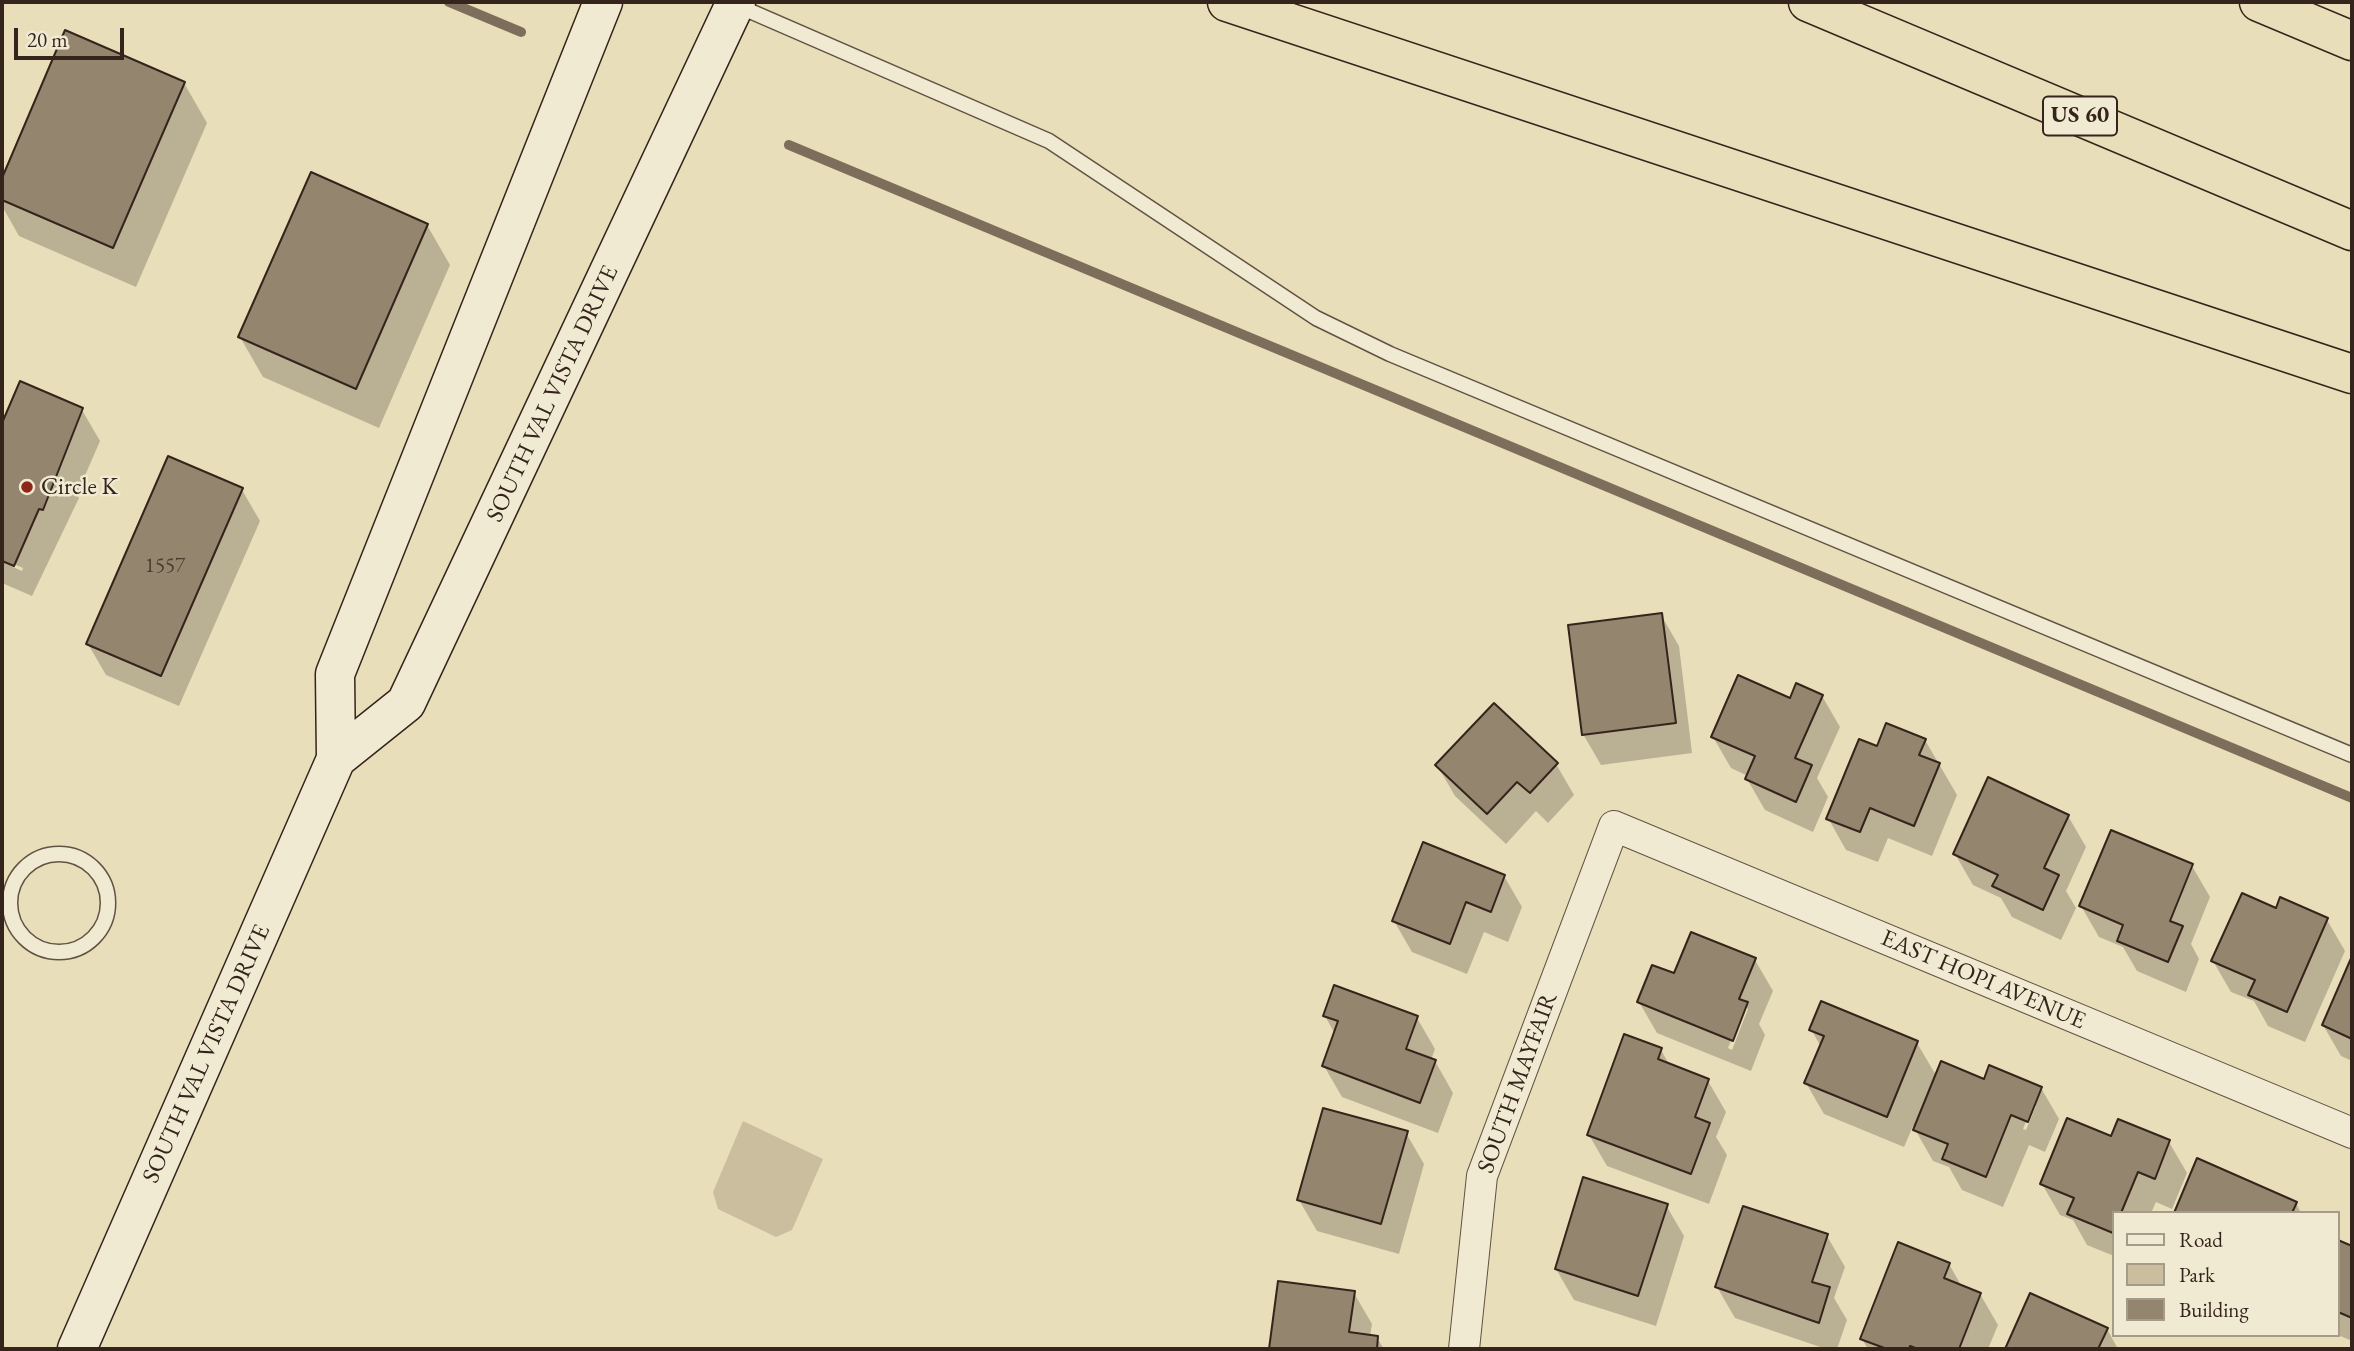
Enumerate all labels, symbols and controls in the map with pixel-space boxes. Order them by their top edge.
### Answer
scale bar [18,14,128,58]
text: 20 m [27,26,68,53]
road number: US 60 [2043,97,2117,136]
street label: SOUTH VAL VISTA DRIVE [481,261,625,527]
place label: Circle K [41,473,118,501]
marker: Circle K [19,479,35,495]
house number: 1557 [145,553,185,579]
street label: SOUTH VAL VISTA DRIVE [137,920,277,1188]
street label: EAST HOPI AVENUE [1876,924,2090,1036]
street label: SOUTH MAYFAIR [1472,989,1564,1177]
legend [2112,1211,2340,1337]
text: Road [2179,1226,2223,1253]
text: Park [2179,1261,2215,1288]
text: Building [2179,1296,2249,1323]

